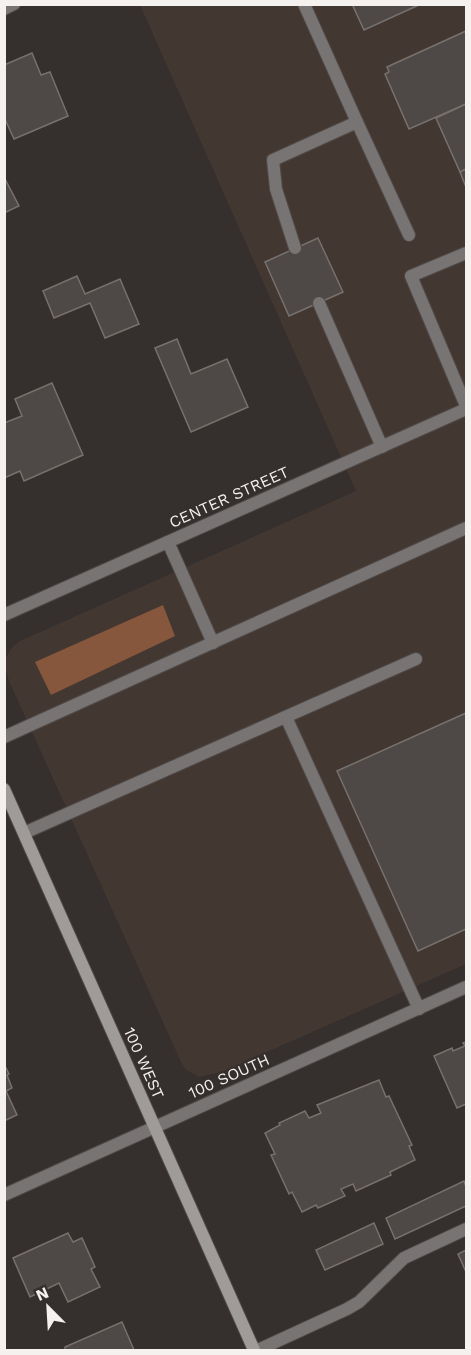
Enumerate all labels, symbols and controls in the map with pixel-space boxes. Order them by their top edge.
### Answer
street label: CENTER STREET [166,462,292,532]
street label: 100 WEST [120,1024,168,1102]
street label: 100 SOUTH [186,1050,272,1102]
north arrow [18,1277,78,1337]
text: N [33,1283,51,1305]

